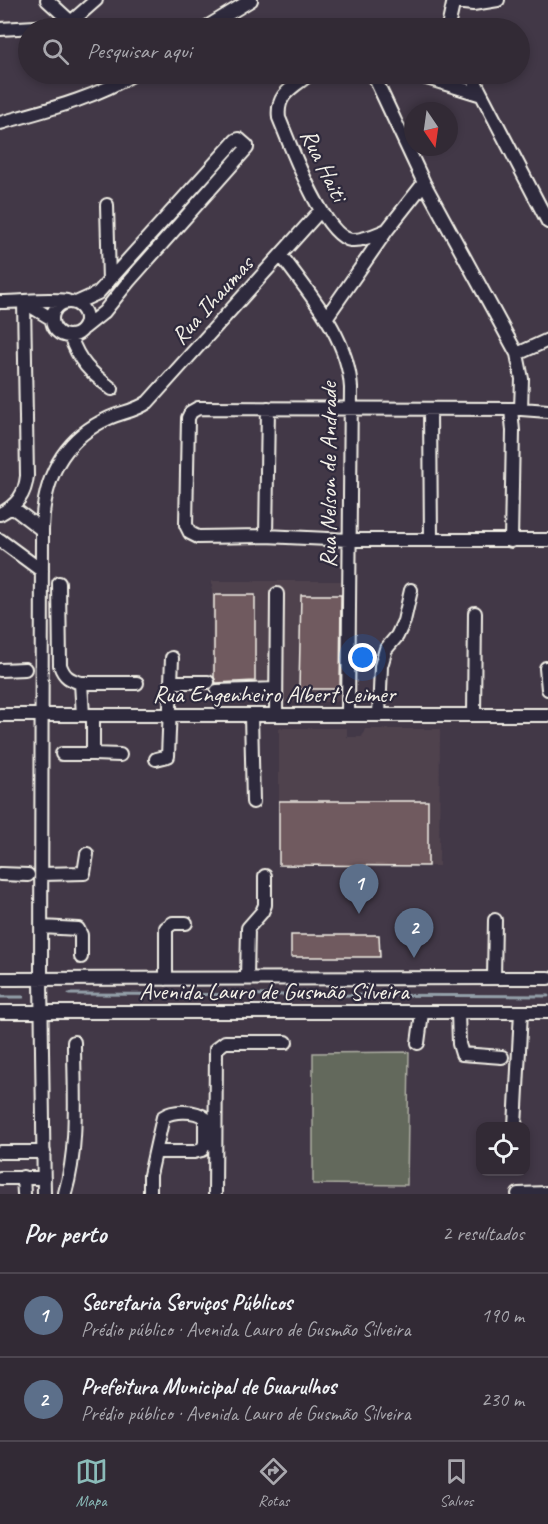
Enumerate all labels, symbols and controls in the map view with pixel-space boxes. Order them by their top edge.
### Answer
search box [18,18,530,84]
icon: search [39,35,72,68]
text: Pesquisar aqui [87,37,192,65]
north arrow [404,102,458,156]
street label: Rua Haiti [294,124,355,208]
street label: Rua Ihaumas [164,248,261,351]
street label: Rua Nelson de Andrade [313,380,343,568]
your location [348,643,377,672]
street label: Rua Engenheiro Albert Leimer [153,679,398,709]
pin: 1 [340,864,378,914]
pin: 2 [394,908,434,958]
street label: Avenida Lauro de Gusmão Silveira [139,976,410,1006]
map controls [476,1122,530,1176]
button: locate [476,1122,530,1176]
text: Por perto [24,1217,106,1250]
text: 2 resultados [442,1221,524,1246]
text: Secretaria Serviços Públicos [81,1289,292,1317]
text: 1 [39,1303,48,1328]
text: 190 m [481,1303,524,1328]
text: Prédio público · Avenida Lauro de Gusmão Silveira [81,1317,411,1342]
text: Prefeitura Municipal de Guarulhos [81,1373,336,1401]
text: 2 [39,1387,48,1412]
text: 230 m [481,1387,524,1412]
text: Prédio público · Avenida Lauro de Gusmão Silveira [81,1401,411,1426]
tab: Mapa [75,1455,108,1511]
tab: Rotas [257,1455,290,1511]
tab: Salvos [440,1455,473,1511]

